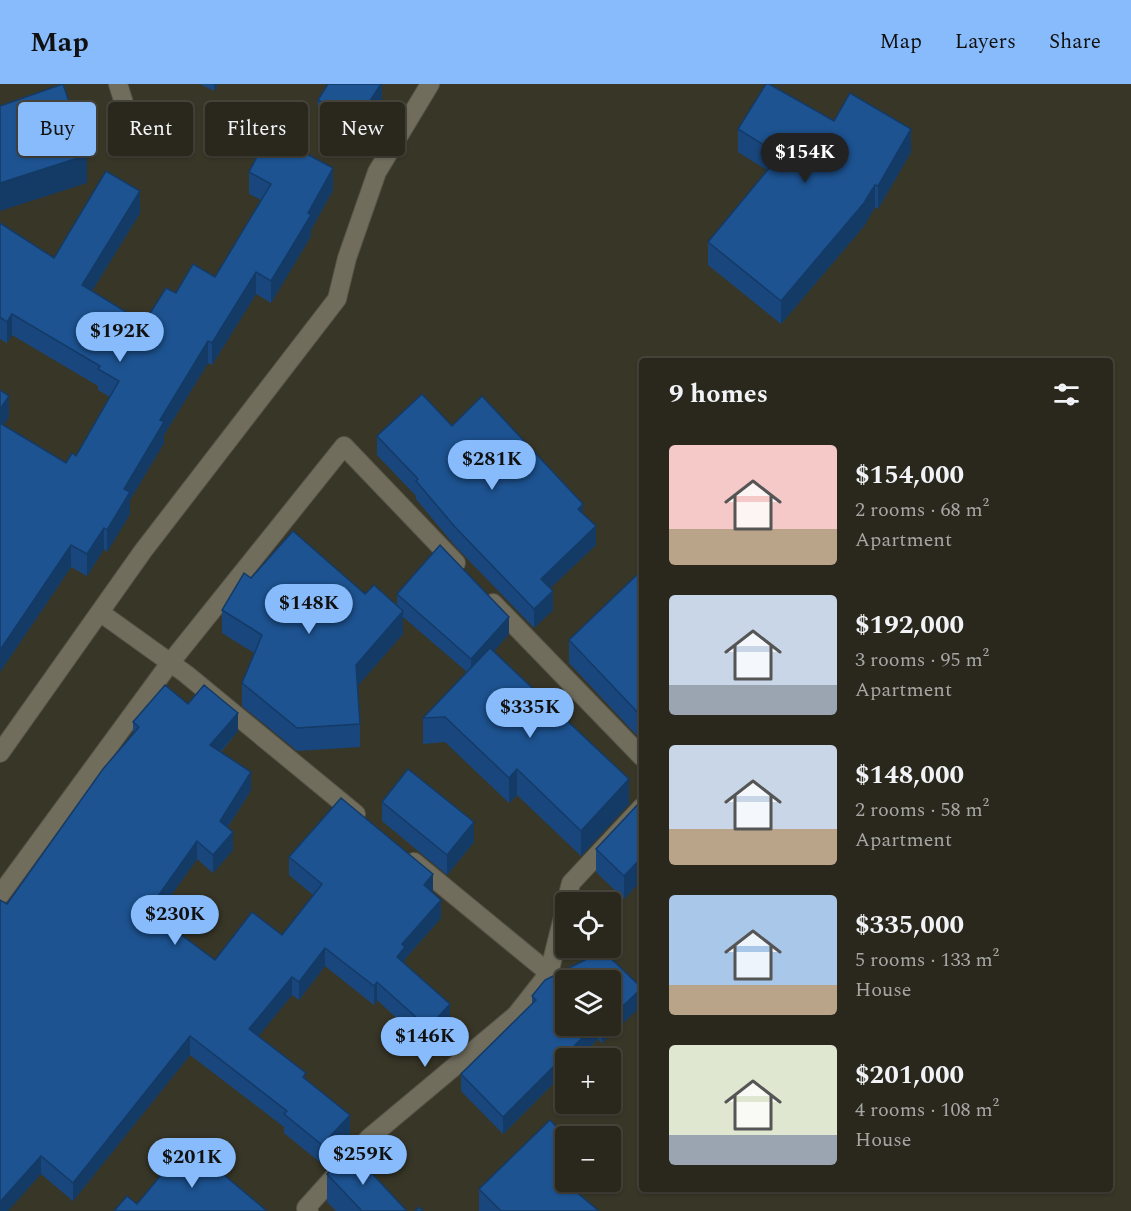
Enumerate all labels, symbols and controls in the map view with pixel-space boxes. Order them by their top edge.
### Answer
text: Map [30,21,89,64]
text: Map [880,26,922,58]
text: Layers [955,26,1016,58]
text: Share [1049,26,1101,58]
chip: Buy [18,102,96,156]
chip: Rent [108,102,193,156]
chip: Filters [205,102,308,156]
chip: New [320,102,405,156]
pin: $154K [763,133,847,184]
text: $154K [775,137,835,167]
pin: $192K [78,312,162,363]
text: $192K [90,316,150,346]
text: 9 homes [669,374,768,414]
icon: filters [1050,378,1083,411]
pin: $281K [450,440,534,491]
text: $281K [462,444,522,474]
text: $154,000 [855,455,964,495]
icon: home [717,469,789,541]
text: 2 rooms · 68 m² [855,495,989,525]
text: Apartment [855,525,952,555]
pin: $148K [267,584,351,635]
text: $148K [279,588,339,618]
text: $192,000 [855,605,964,645]
icon: home [717,619,789,691]
text: 3 rooms · 95 m² [855,645,989,675]
text: Apartment [855,675,952,705]
pin: $335K [488,688,572,739]
text: $335K [500,692,560,722]
text: $148,000 [855,755,964,795]
icon: home [717,769,789,841]
text: 2 rooms · 58 m² [855,795,989,825]
text: Apartment [855,825,952,855]
map controls [555,892,621,1192]
button: locate [555,892,621,958]
pin: $230K [133,895,217,946]
text: $230K [145,899,205,929]
text: $335,000 [855,905,964,945]
icon: home [717,919,789,991]
text: 5 rooms · 133 m² [855,945,999,975]
button: layers [555,970,621,1036]
text: House [855,975,912,1005]
pin: $146K [383,1017,467,1068]
text: $146K [395,1021,455,1051]
button: + [555,1048,621,1114]
text: $201,000 [855,1055,964,1095]
icon: home [717,1069,789,1141]
text: 4 rooms · 108 m² [855,1095,999,1125]
text: House [855,1125,912,1155]
button: − [555,1126,621,1192]
pin: $259K [321,1135,405,1186]
pin: $201K [150,1138,234,1189]
text: $259K [333,1139,393,1169]
text: $201K [162,1142,222,1172]

